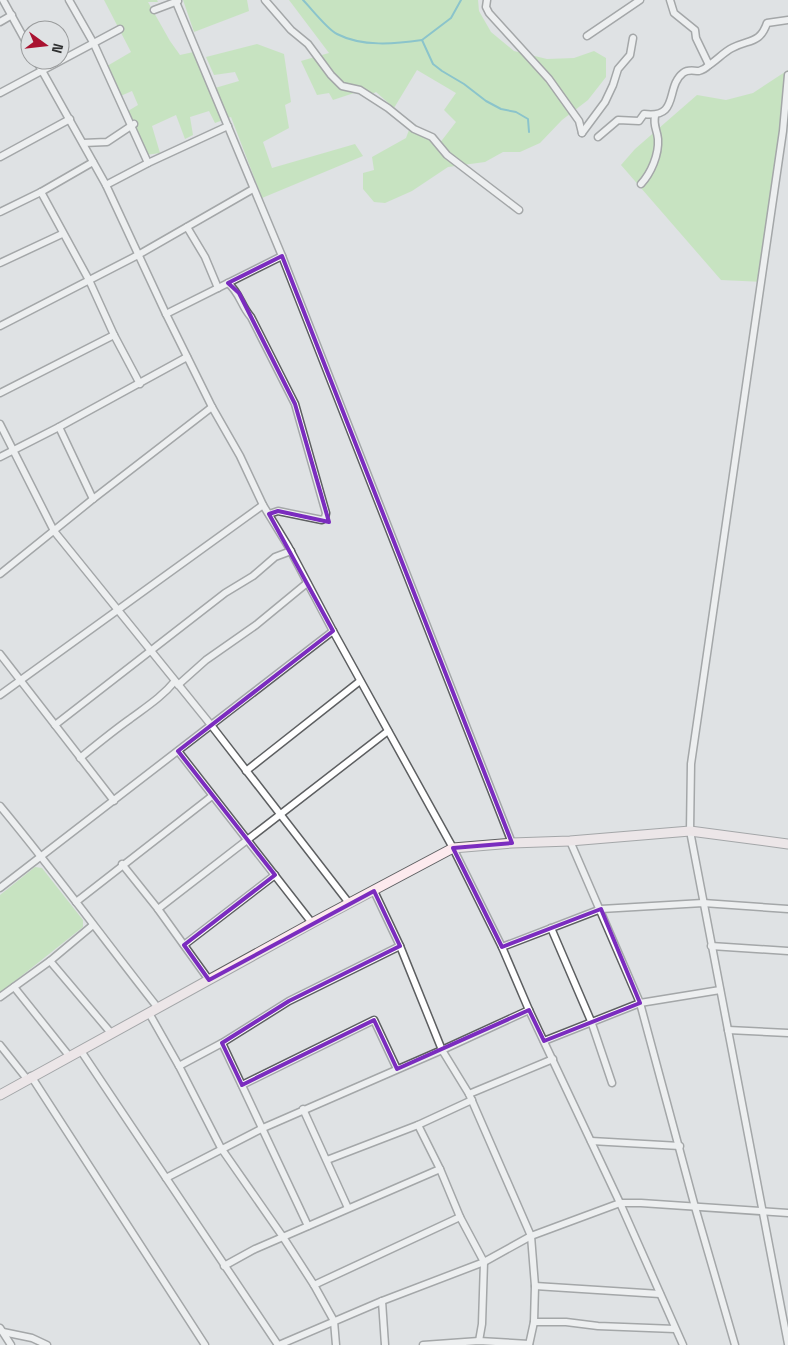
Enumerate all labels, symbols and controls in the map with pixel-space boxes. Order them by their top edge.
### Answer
north arrow [20,20,70,70]
text: N [48,41,67,55]

